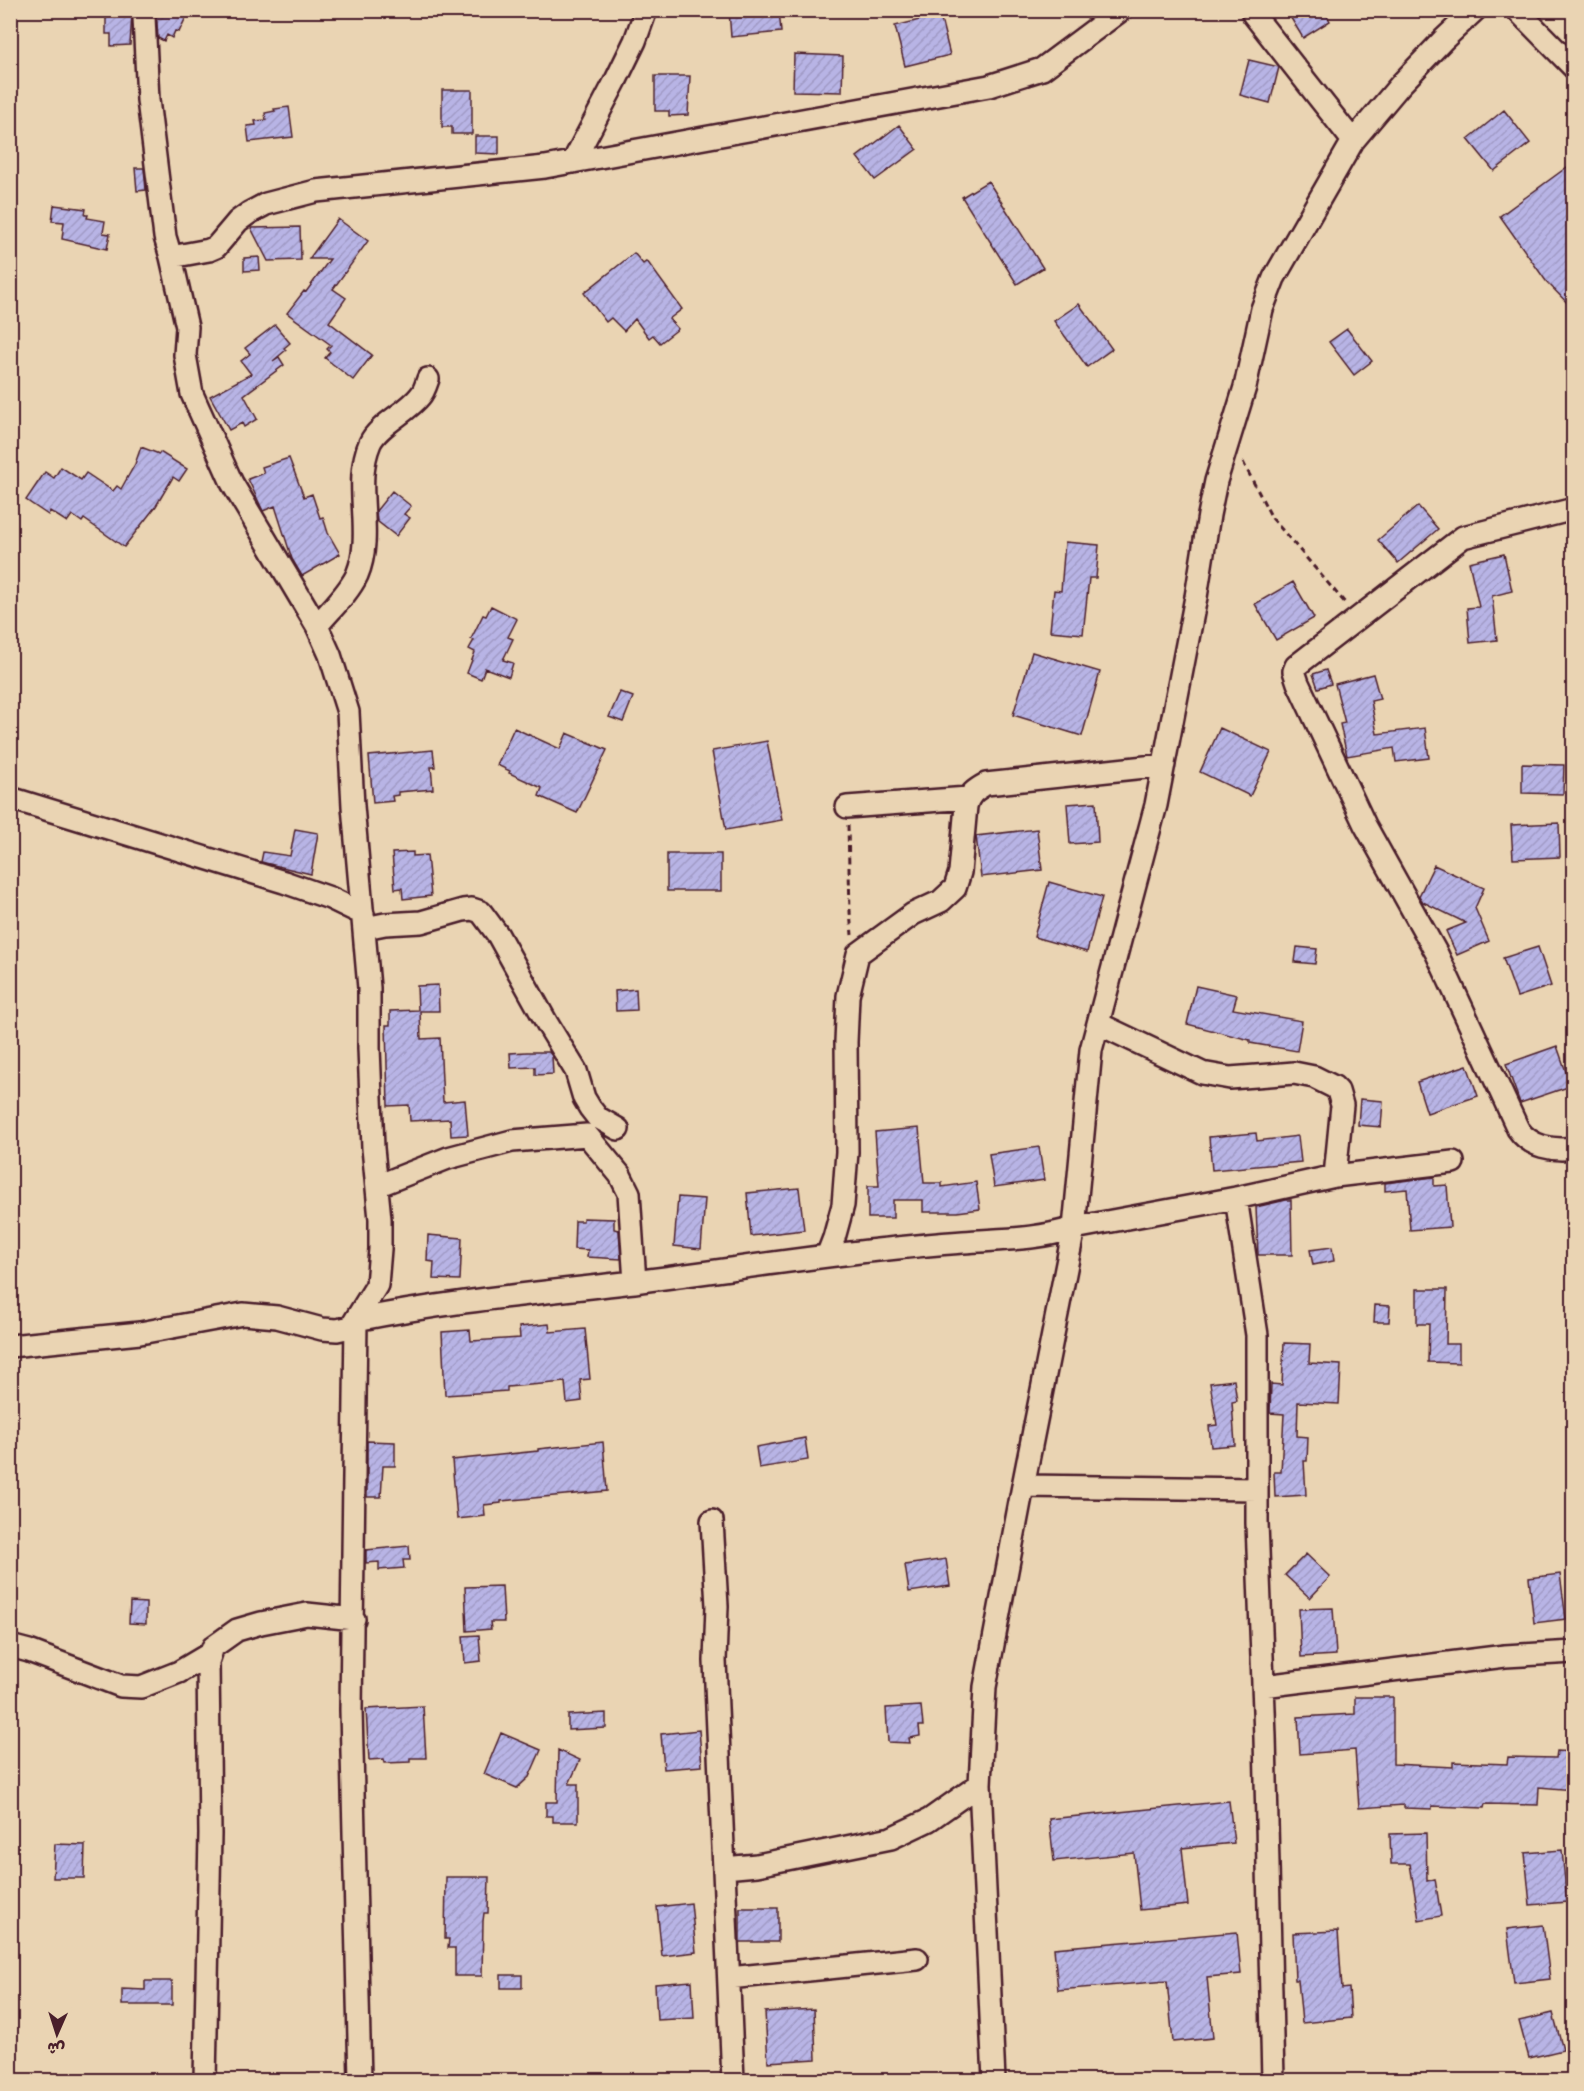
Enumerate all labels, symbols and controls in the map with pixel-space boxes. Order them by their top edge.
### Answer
north arrow [27,2004,87,2064]
text: ش [47,2038,66,2060]

